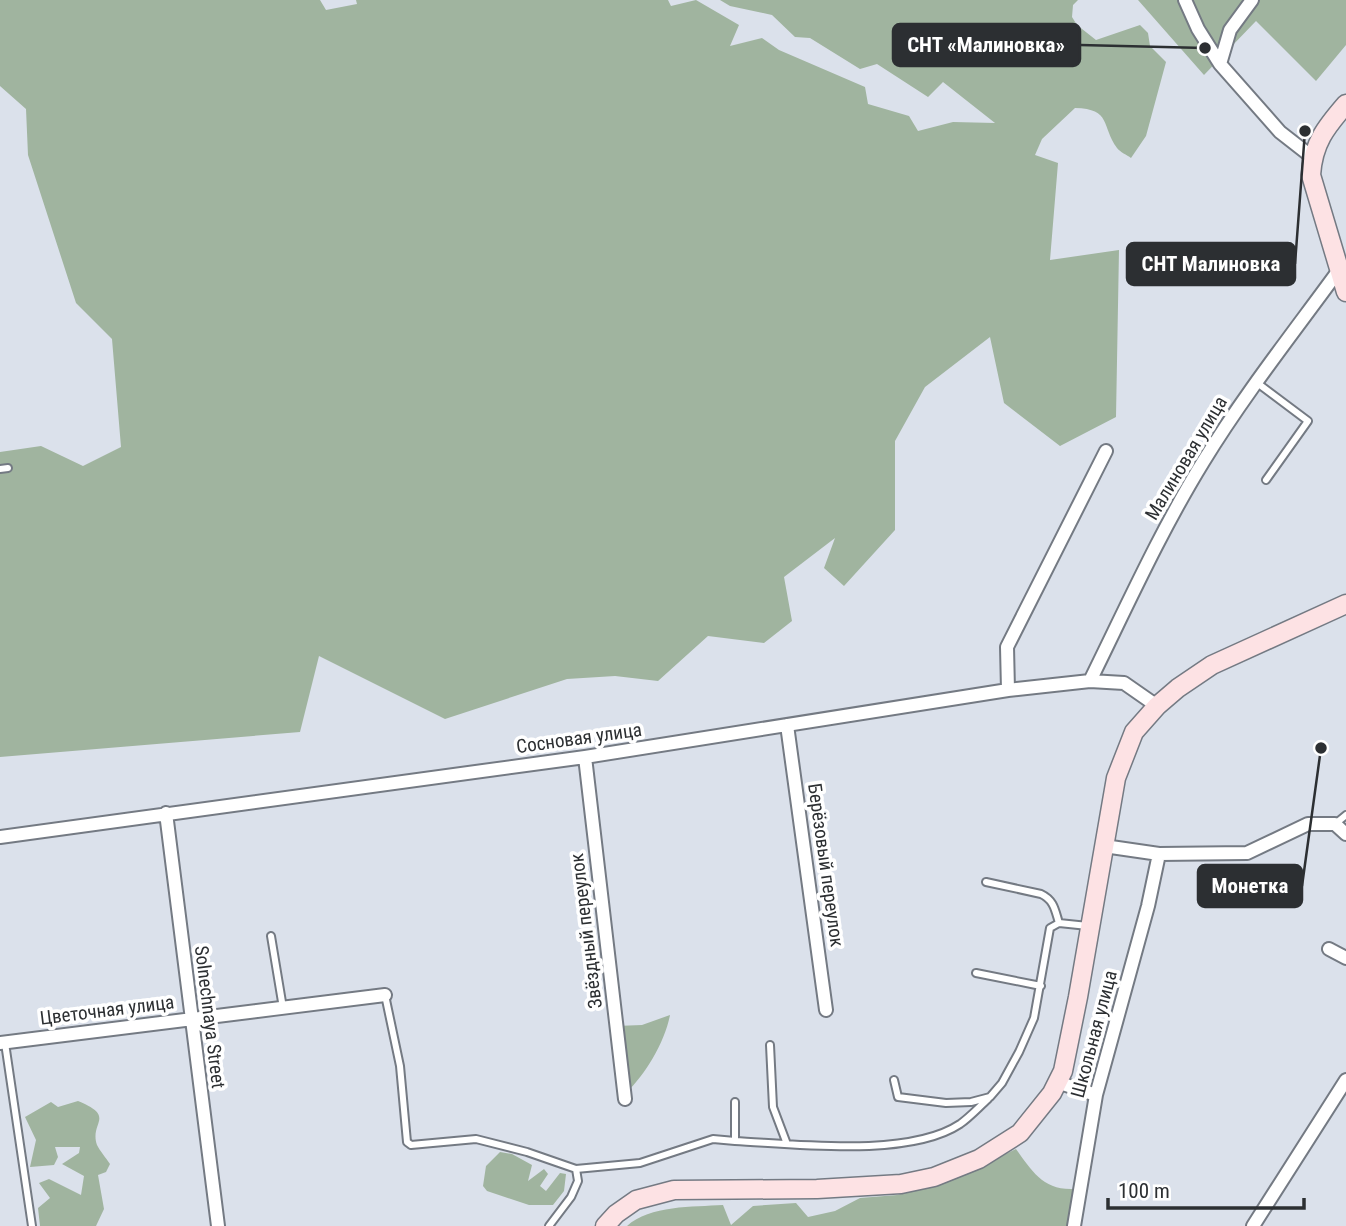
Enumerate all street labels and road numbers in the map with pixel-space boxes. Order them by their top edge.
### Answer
street label: Малиновая улица [1140,392,1232,524]
street label: Сосновая улица [515,718,643,758]
street label: Берёзовый переулок [803,782,849,948]
street label: Звёздный переулок [565,852,607,1010]
street label: Solnechnaya Street [190,944,230,1090]
street label: Школьная улица [1066,968,1122,1100]
street label: Цветочная улица [39,990,175,1030]

